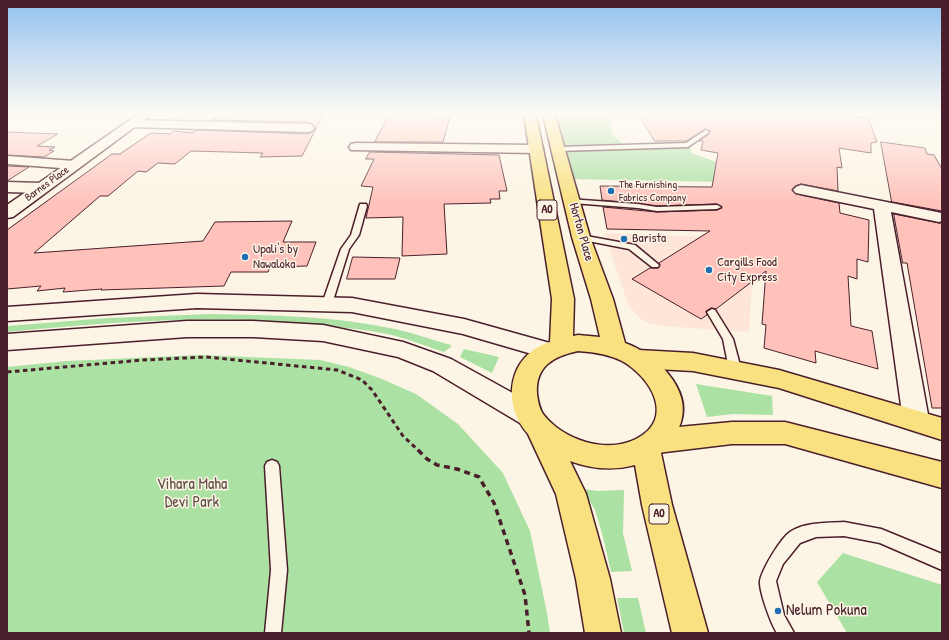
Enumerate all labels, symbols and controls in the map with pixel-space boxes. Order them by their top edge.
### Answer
street label: Barnes Place [22,164,72,204]
place label: The Furnishing Fabrics Company [619,178,686,204]
marker: The Furnishing Fabrics Company [606,186,616,196]
road number: A0 [537,200,557,220]
street label: Horton Place [565,201,597,263]
place label: Barista [632,231,666,247]
marker: Barista [619,234,629,244]
place label: Upali's by Nawaloka [253,242,298,273]
marker: Upali's by Nawaloka [240,252,250,262]
place label: Cargills Food City Express [717,255,777,286]
marker: Cargills Food City Express [704,265,714,275]
park label: Vihara Maha Devi Park [157,475,227,513]
road number: A0 [649,504,669,524]
place label: Nelum Pokuna [786,601,867,621]
marker: Nelum Pokuna [773,606,783,616]

